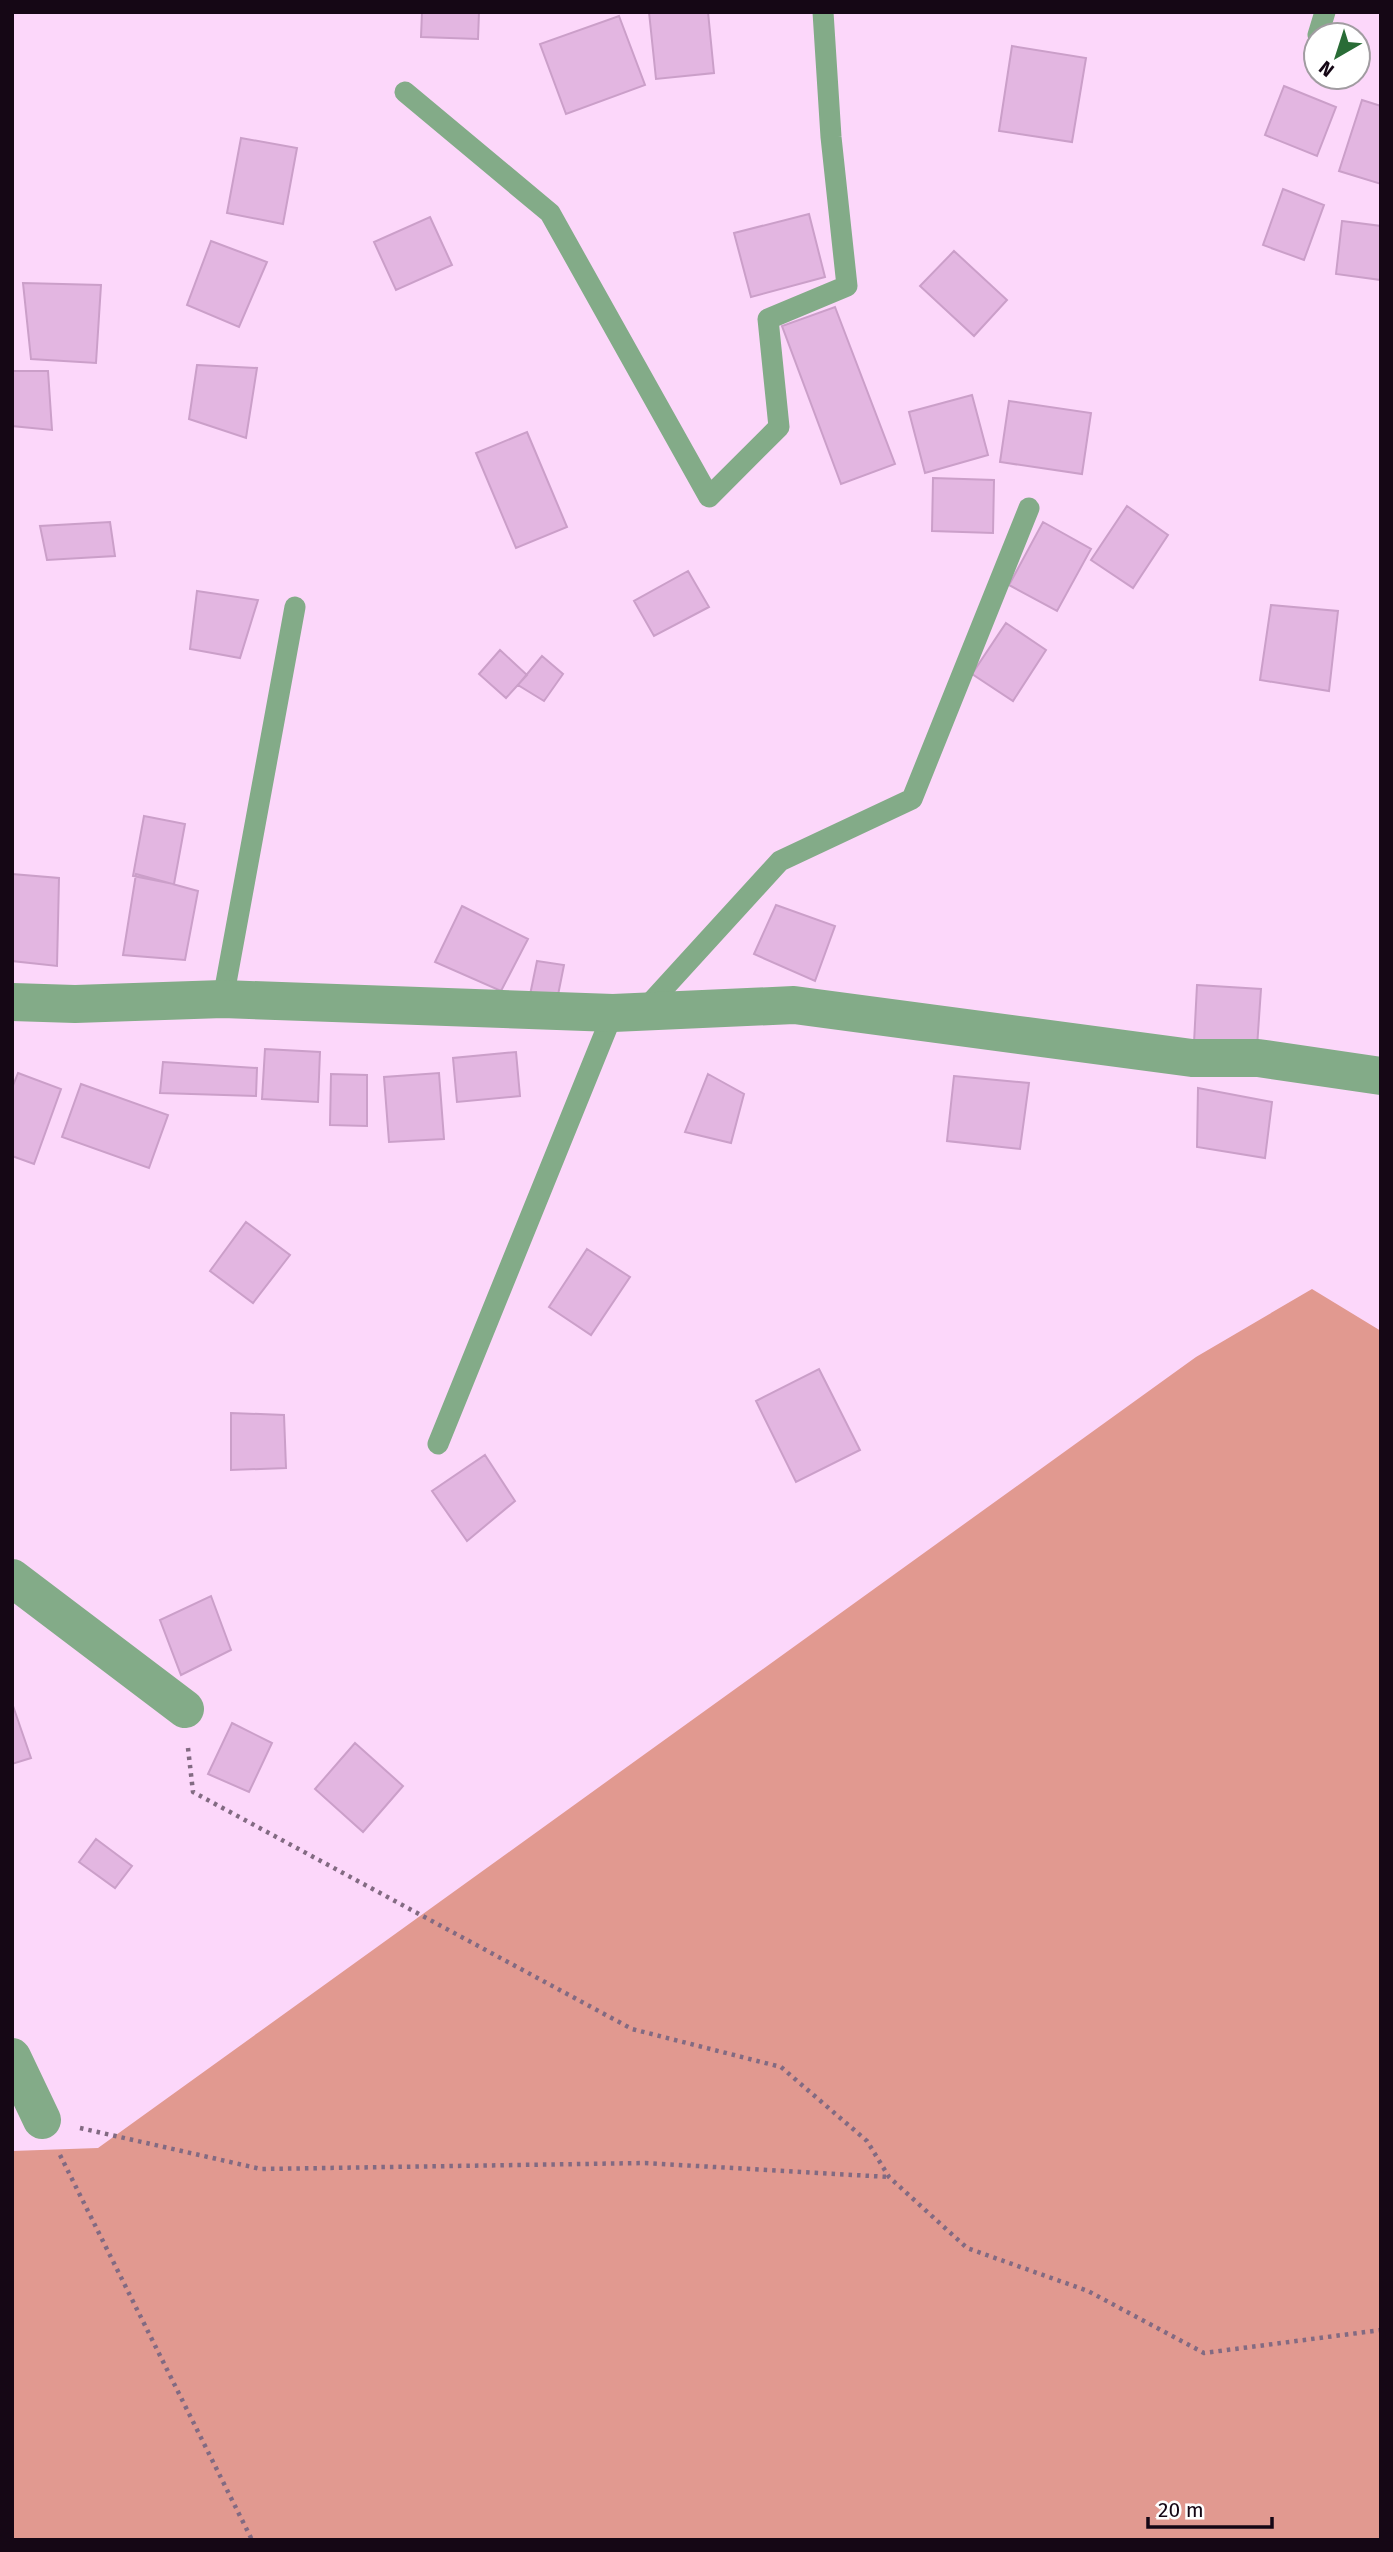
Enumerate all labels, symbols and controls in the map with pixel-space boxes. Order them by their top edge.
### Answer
north arrow [1302,21,1372,91]
text: N [1314,56,1339,82]
scale bar [1148,2486,1272,2530]
text: 20 m [1158,2497,1204,2523]

